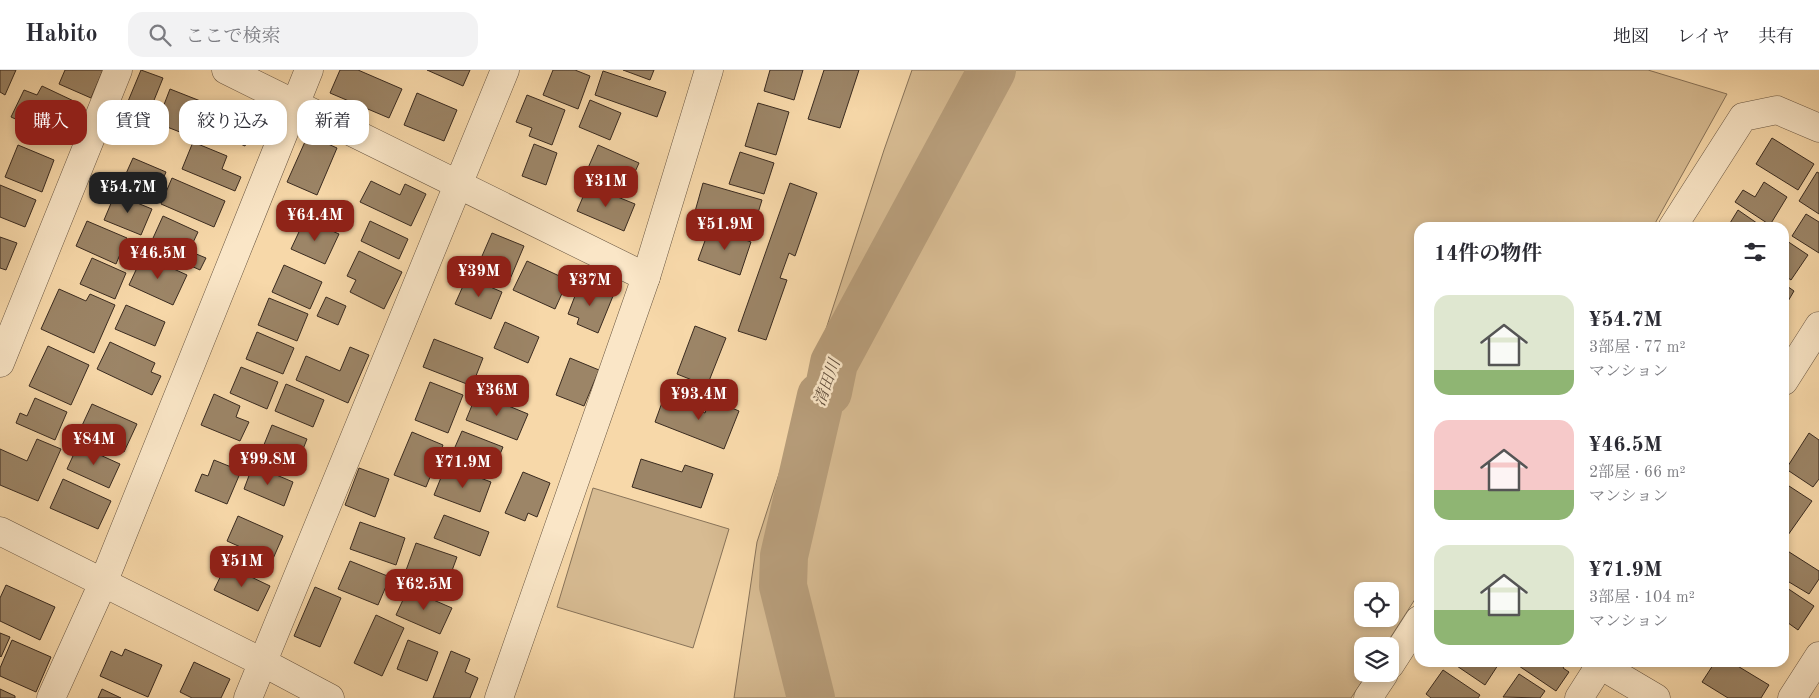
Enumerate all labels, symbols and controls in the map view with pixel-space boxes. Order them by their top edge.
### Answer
search box [128,12,478,57]
icon: search [146,21,174,49]
text: Habito [25,23,98,47]
text: ここで検索 [186,28,281,47]
text: 地図 [1613,28,1649,46]
text: レイヤ [1677,28,1730,46]
text: 共有 [1758,28,1794,46]
chip: 購入 [15,100,87,145]
chip: 賃貸 [97,100,169,145]
chip: 絞り込み [179,100,287,145]
chip: 新着 [297,100,369,145]
pin: ¥31M [576,166,636,208]
pin: ¥54.7M [87,172,169,214]
text: ¥31M [585,174,627,190]
text: ¥54.7M [100,180,156,196]
pin: ¥64.4M [274,200,356,242]
text: ¥64.4M [287,208,343,224]
pin: ¥51.9M [684,208,766,251]
text: ¥51.9M [697,217,753,233]
pin: ¥46.5M [117,238,199,280]
icon: filters [1741,238,1769,266]
text: 14件の物件 [1434,244,1542,265]
text: ¥46.5M [130,246,186,262]
pin: ¥39M [449,256,509,298]
text: ¥39M [458,264,500,280]
pin: ¥37M [560,264,620,307]
text: ¥37M [569,273,611,289]
text: ¥54.7M [1589,310,1662,331]
icon: home [1474,315,1534,375]
text: 3部屋 · 77 m² [1589,340,1686,356]
water label: 清田川 [810,355,844,408]
text: マンション [1589,364,1668,380]
pin: ¥36M [467,374,527,417]
pin: ¥93.4M [658,378,740,421]
text: ¥36M [476,383,518,399]
text: ¥93.4M [671,387,727,403]
pin: ¥84M [64,424,124,466]
text: ¥84M [73,432,115,448]
text: ¥46.5M [1589,435,1662,456]
icon: home [1474,440,1534,500]
pin: ¥99.8M [227,444,309,486]
pin: ¥71.9M [422,446,504,489]
text: ¥99.8M [240,452,296,468]
text: ¥71.9M [435,455,491,471]
text: 2部屋 · 66 m² [1589,465,1686,481]
text: マンション [1589,489,1668,505]
pin: ¥51M [212,546,272,588]
text: ¥51M [221,554,263,570]
text: ¥71.9M [1589,560,1662,581]
icon: home [1474,565,1534,625]
pin: ¥62.5M [383,568,465,611]
text: ¥62.5M [396,577,452,593]
map controls [1354,582,1399,682]
button: locate [1354,582,1399,627]
text: 3部屋 · 104 m² [1589,590,1695,606]
text: マンション [1589,614,1668,630]
button: layers [1354,637,1399,682]

